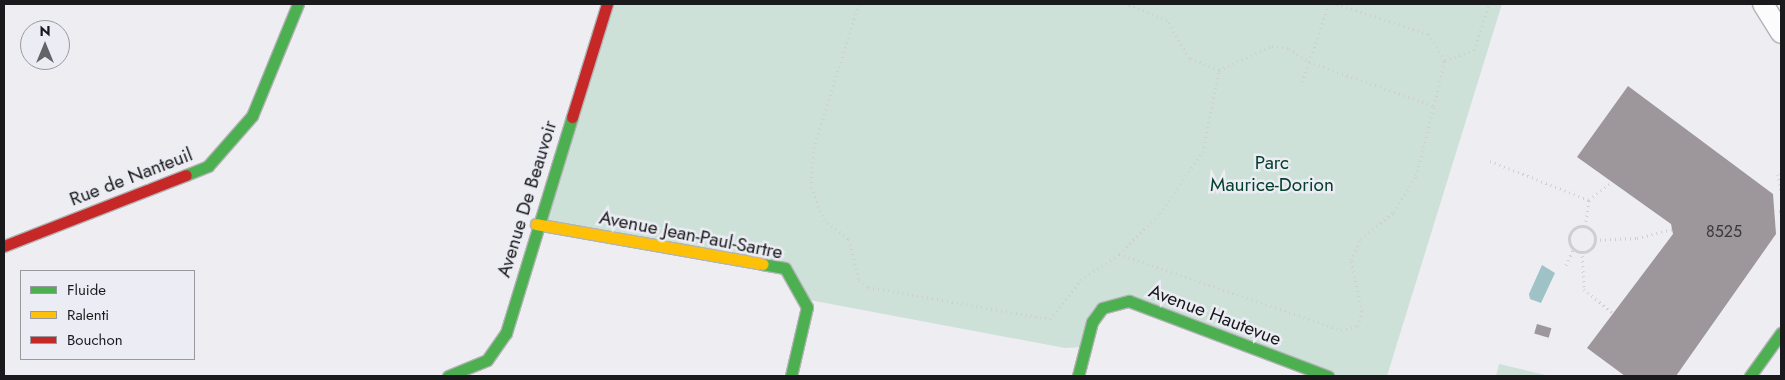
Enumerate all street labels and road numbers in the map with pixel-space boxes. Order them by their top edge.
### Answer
street label: Avenue De Beauvoir [492,118,562,280]
street label: Rue de Nanteuil [66,143,196,211]
street label: Avenue Jean-Paul-Sartre [597,206,785,264]
street label: Avenue Hautevue [1146,279,1284,351]

